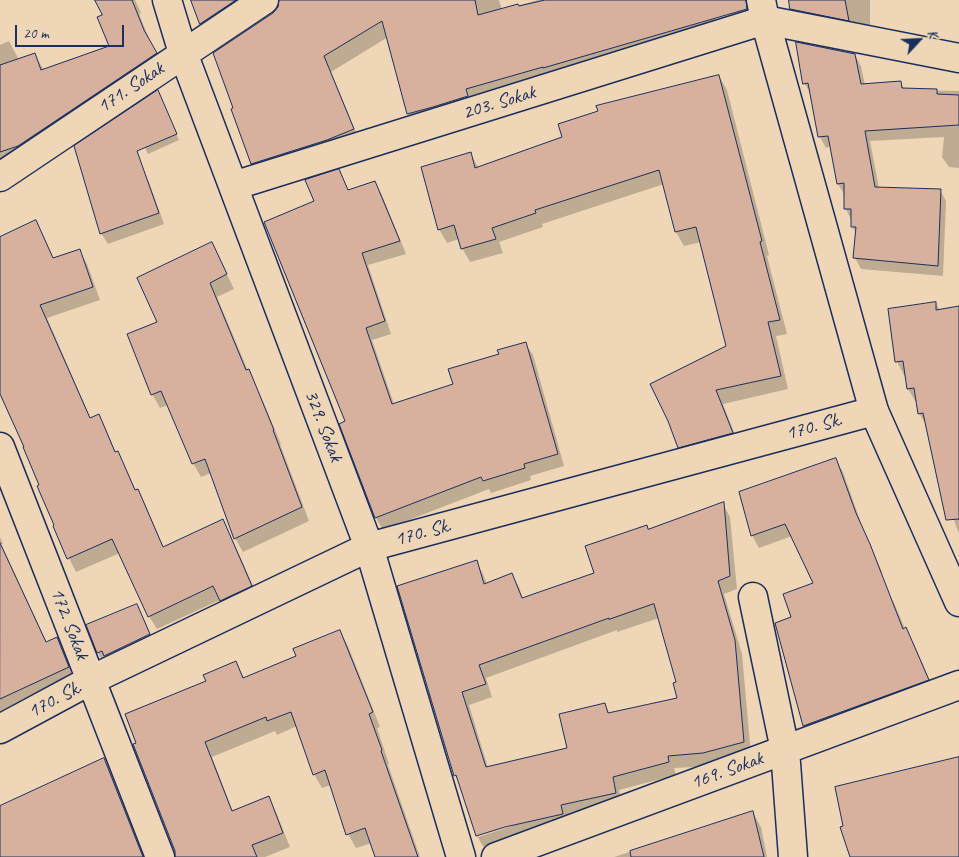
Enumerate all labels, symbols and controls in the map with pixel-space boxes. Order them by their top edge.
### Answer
scale bar [18,15,126,47]
north arrow [894,15,944,65]
text: 20 m [23,24,49,43]
text: K [924,27,942,40]
street label: 171. Sokak [93,57,169,119]
street label: 203. Sokak [460,81,538,125]
street label: 329. Sokak [298,387,348,465]
street label: 170. Sk. [783,408,845,446]
street label: 170. Sk. [392,514,454,552]
street label: 172. Sokak [44,585,94,663]
street label: 170. Sk. [24,676,86,724]
street label: 169. Sokak [688,747,766,795]

